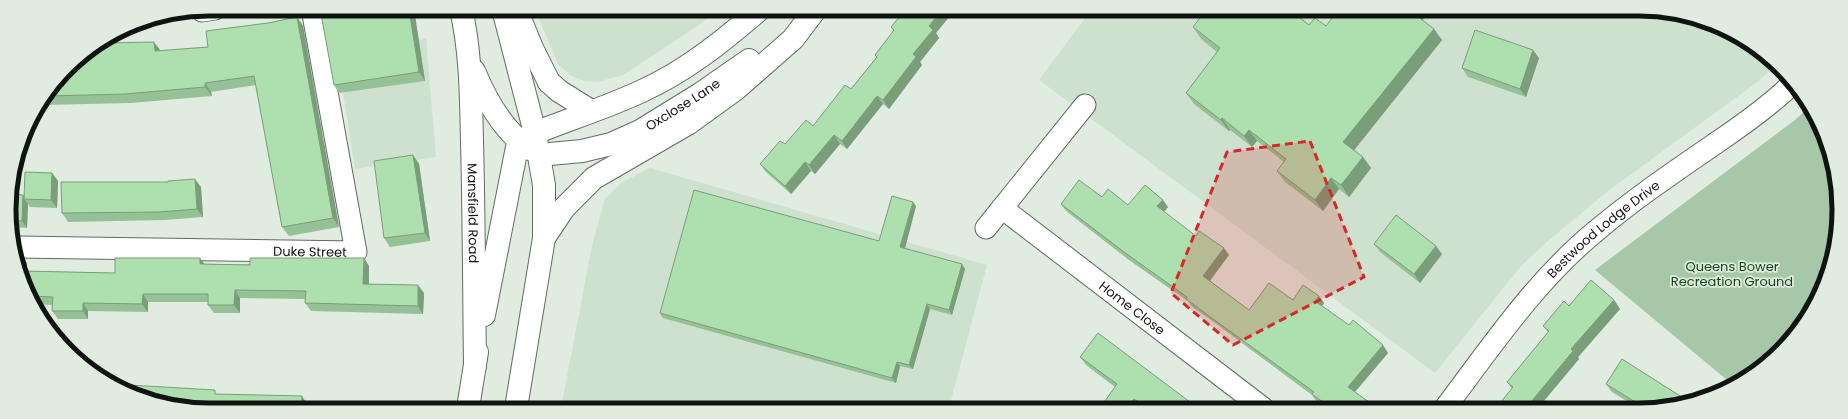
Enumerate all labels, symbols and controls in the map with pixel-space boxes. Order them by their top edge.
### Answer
street label: Oxclose Lane [642,74,724,135]
street label: Mansfield Road [463,163,483,263]
street label: Bestwood Lodge Drive [1542,176,1664,282]
street label: Duke Street [273,241,347,261]
park label: Queens Bower Recreation Ground [1671,257,1793,291]
street label: Home Close [1095,276,1169,339]

